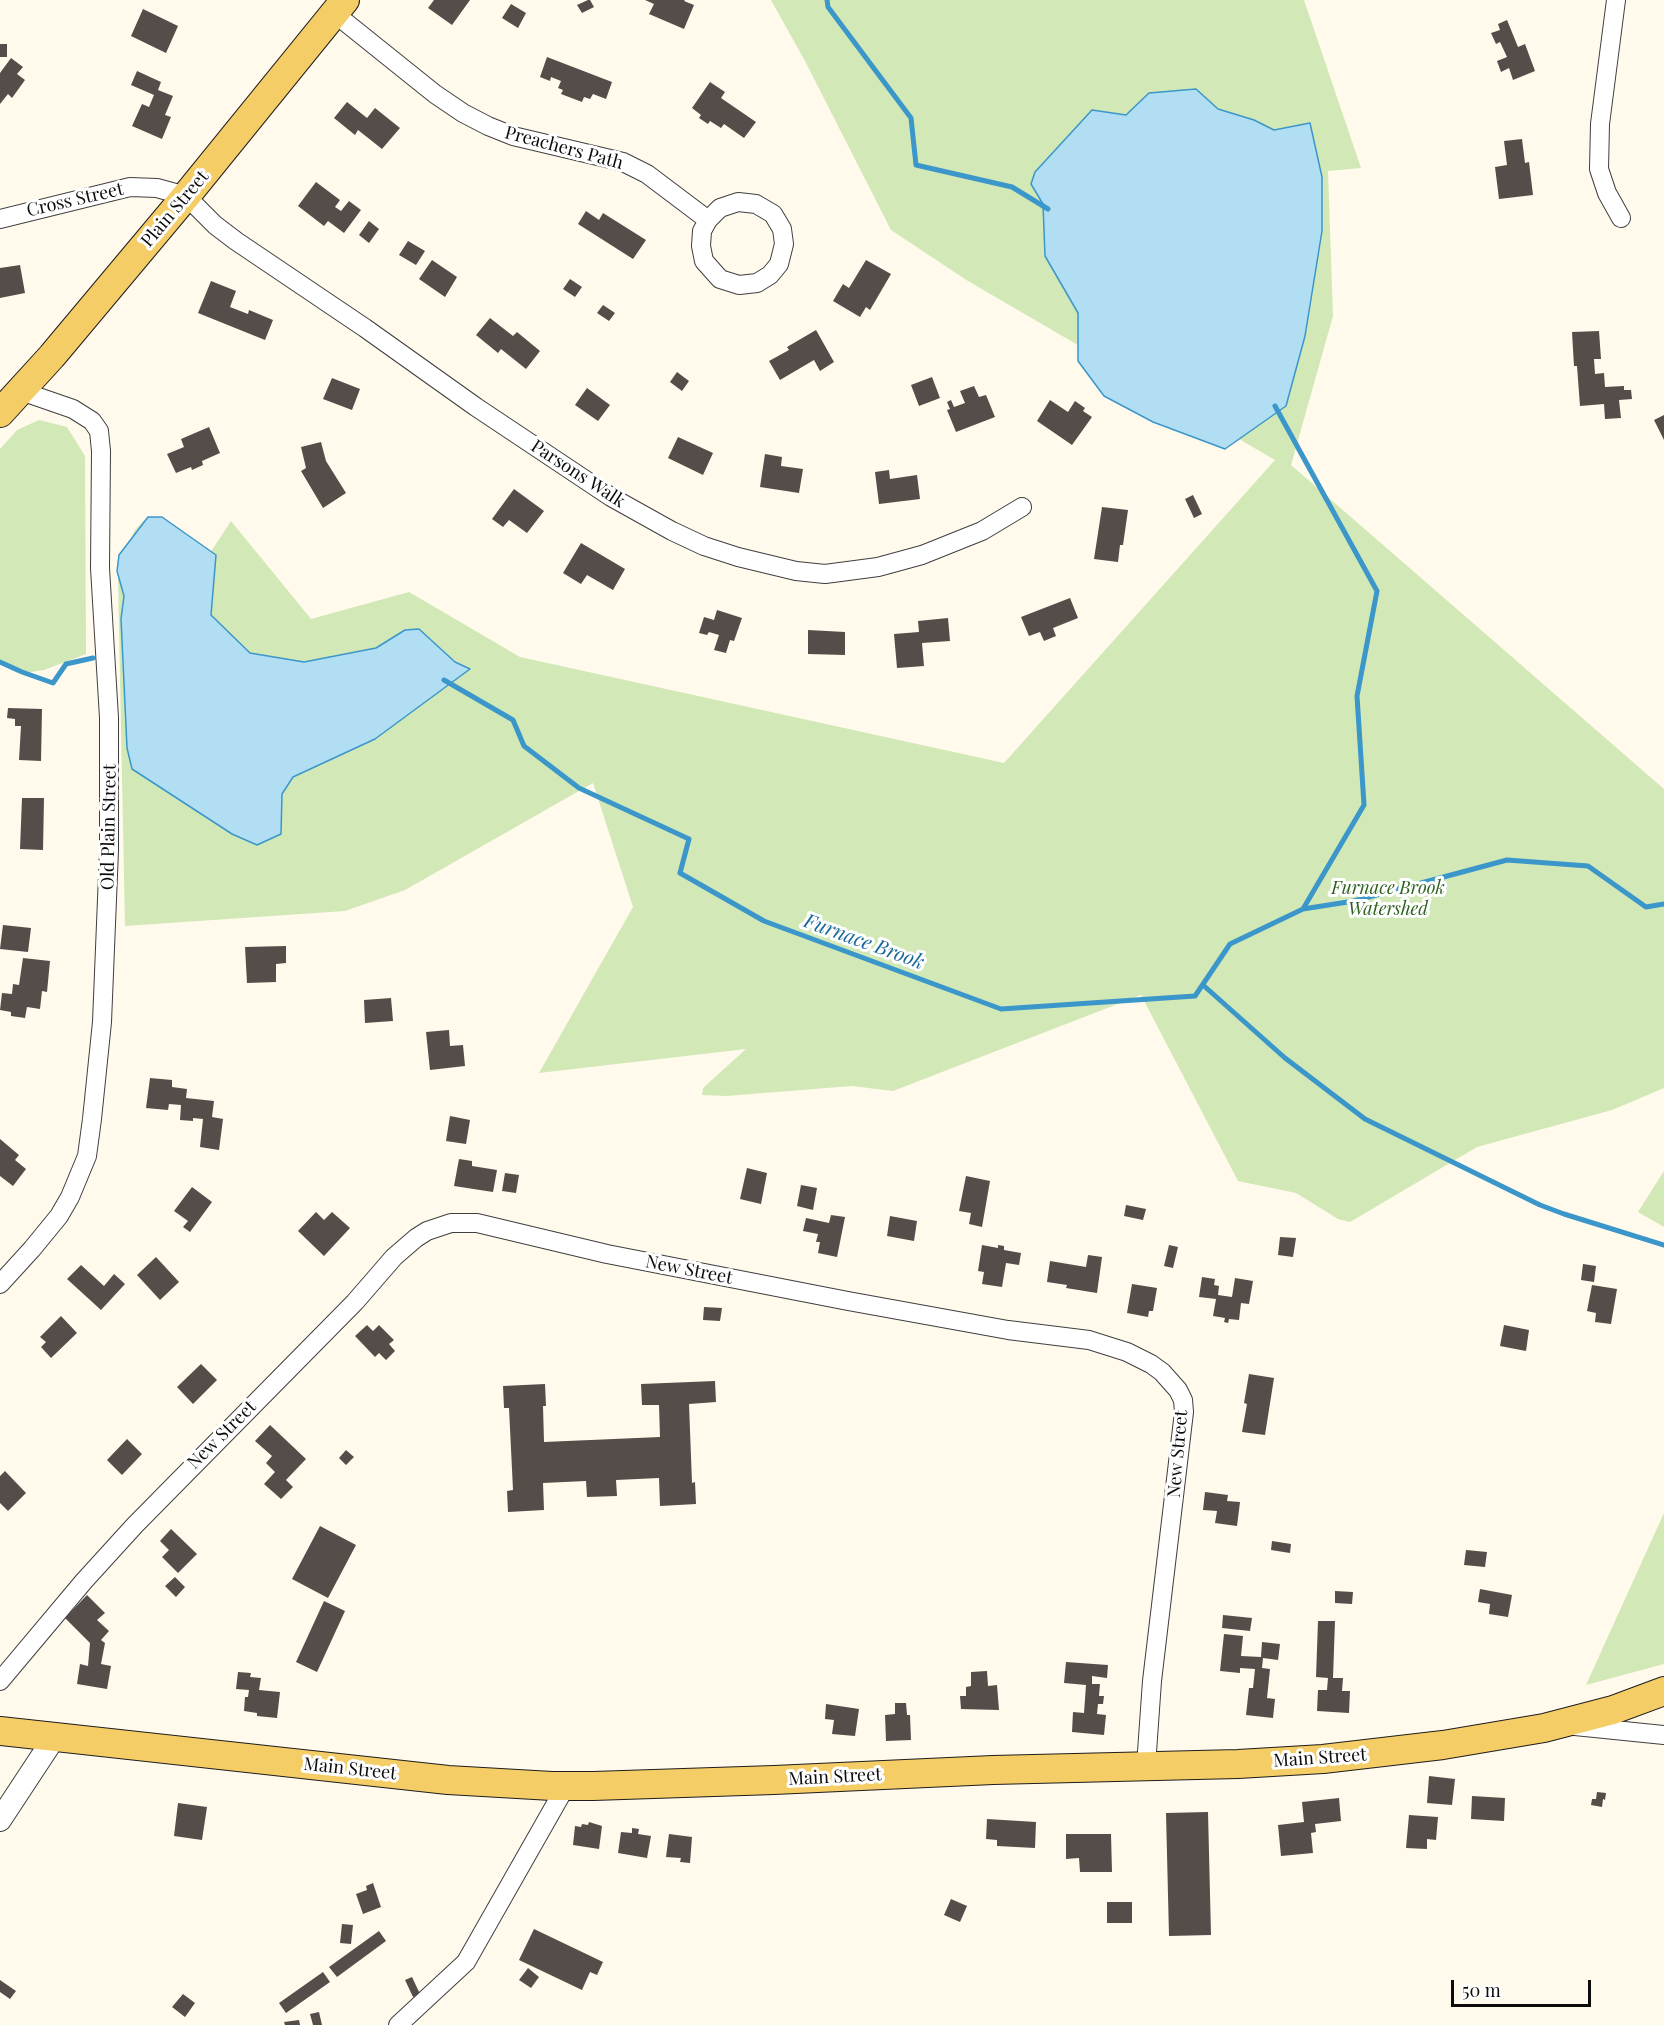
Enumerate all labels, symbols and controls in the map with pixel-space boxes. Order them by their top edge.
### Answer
street label: Preachers Path [502,122,626,174]
street label: Plain Street [137,166,213,252]
street label: Cross Street [24,178,126,222]
street label: Parsons Walk [527,436,629,512]
street label: Old Plain Street [97,764,121,890]
park label: Furnace Brook Watershed [1331,877,1445,920]
water label: Furnace Brook [801,909,927,975]
street label: New Street [644,1251,734,1289]
street label: New Street [183,1396,261,1474]
street label: New Street [1163,1409,1193,1499]
street label: Main Street [1273,1744,1367,1772]
street label: Main Street [302,1753,398,1785]
street label: Main Street [788,1764,882,1790]
scale bar [1454,1968,1594,2006]
text: 50 m [1462,1978,1501,2002]

